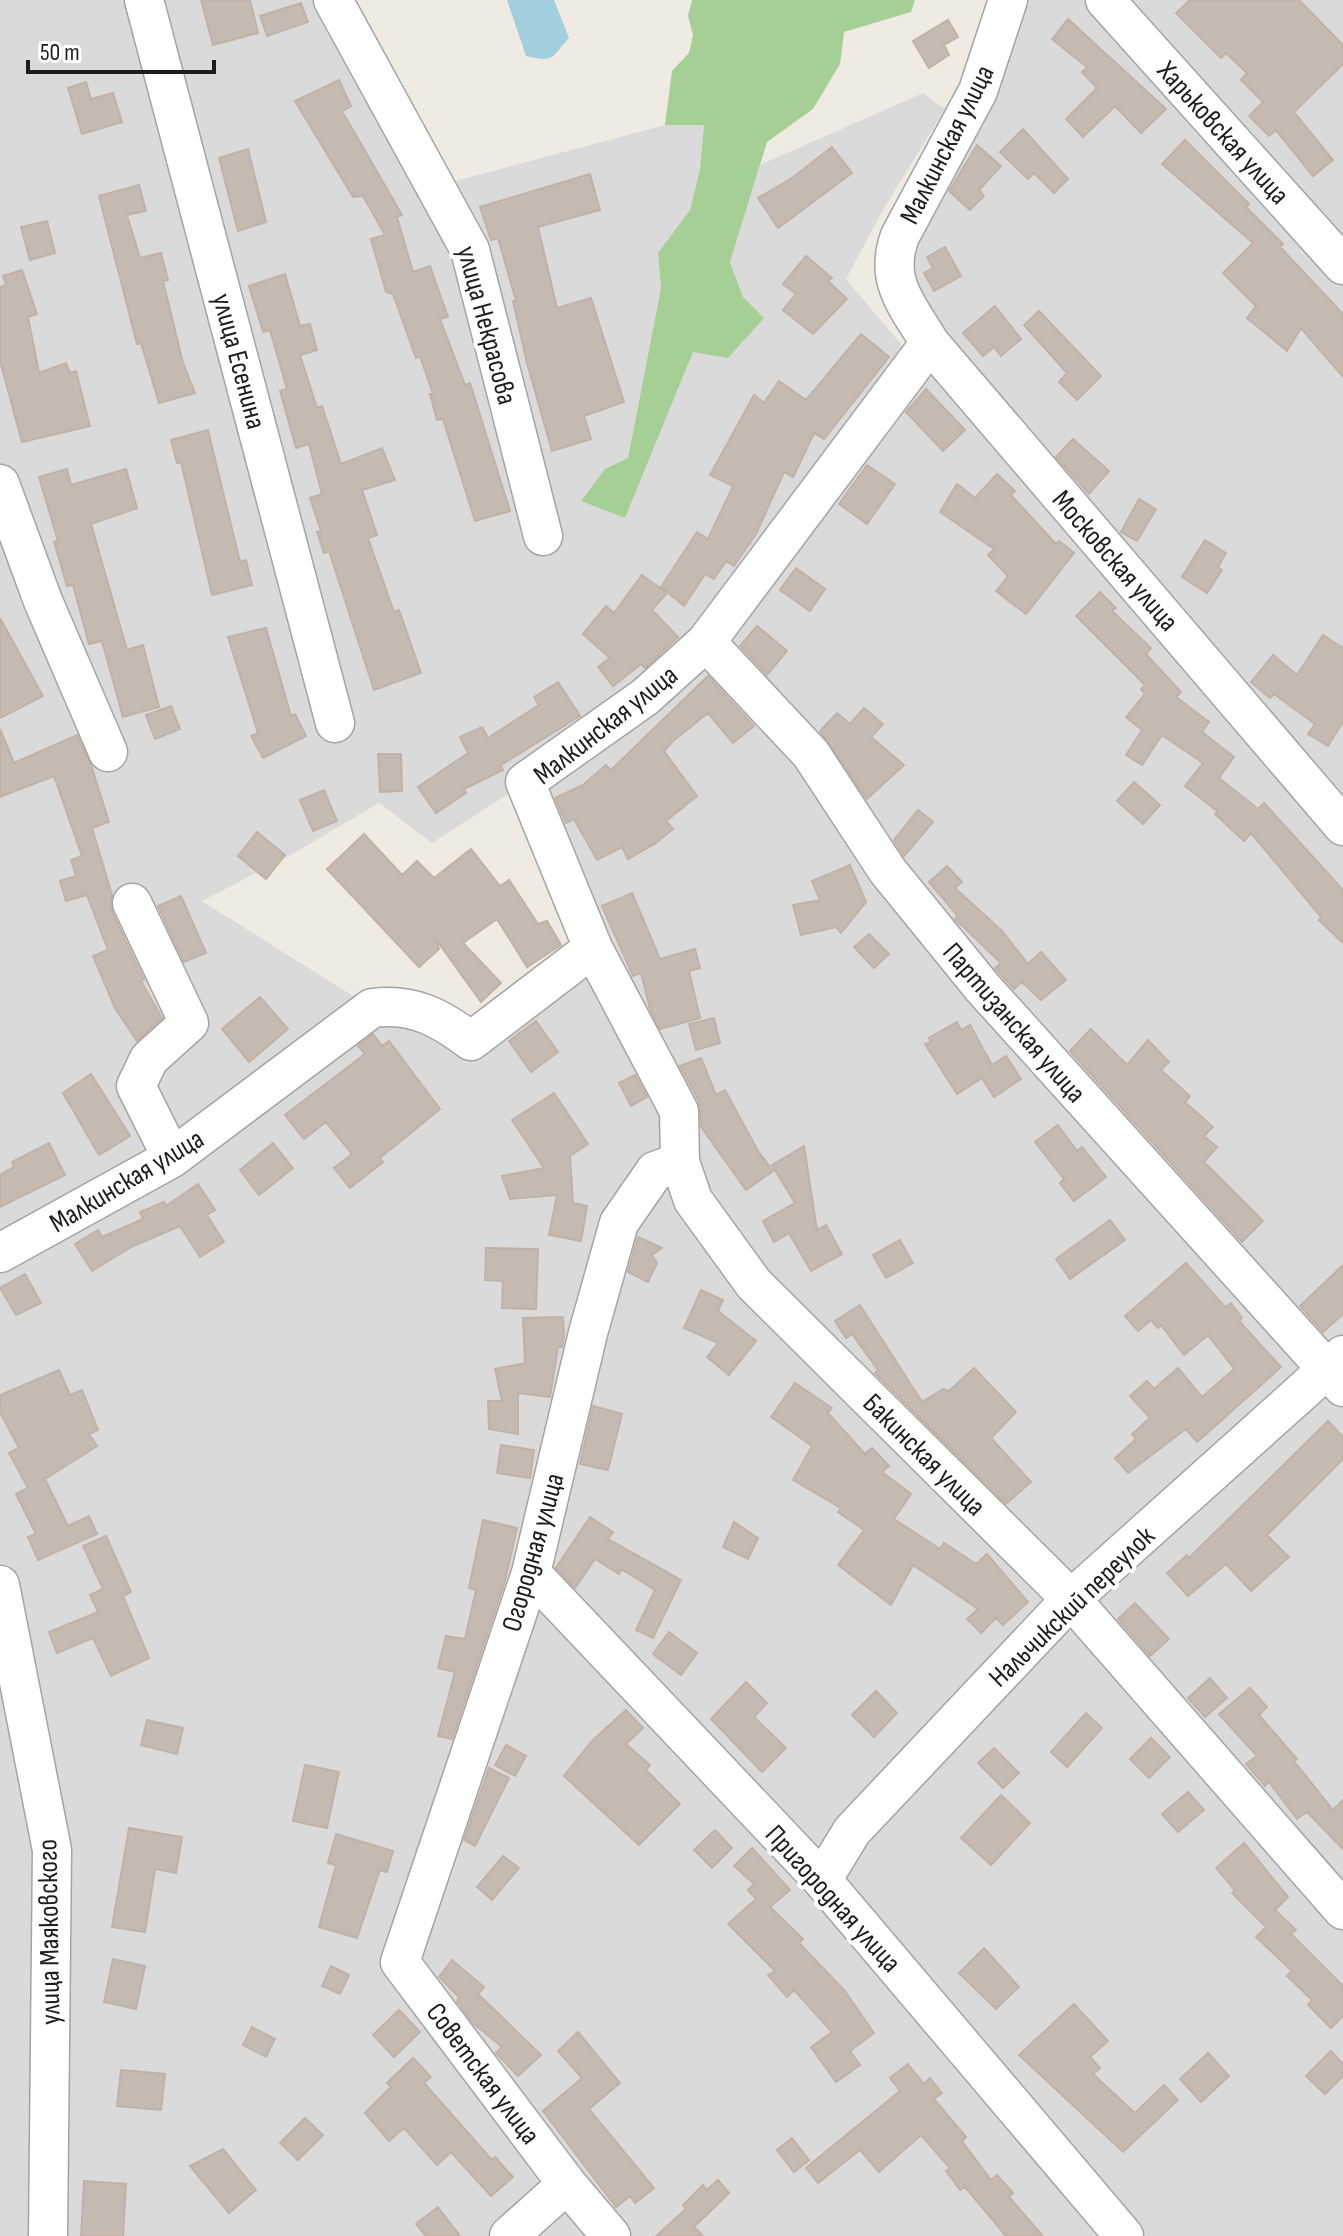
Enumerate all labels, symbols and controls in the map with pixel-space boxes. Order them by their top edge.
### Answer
scale bar [28,24,214,74]
text: 50 m [40,38,80,67]
street label: Харьковская улица [1149,54,1296,211]
street label: Малкинская улица [893,60,1001,230]
street label: улица Некрасова [450,243,524,408]
street label: улица Есенина [205,290,272,433]
street label: Московская улица [1045,484,1185,638]
street label: Малкинская улица [527,659,685,792]
street label: Партизанская улица [935,936,1092,1110]
street label: Малкинская улица [44,1122,210,1240]
street label: Бакинская улица [856,1387,992,1523]
street label: Огородная улица [495,1469,572,1635]
street label: Нальчикский переулок [982,1520,1162,1694]
street label: Пригородная улица [758,1819,908,1979]
street label: улица Маяковского [31,1839,68,2025]
street label: Советская улица [419,1997,547,2151]

